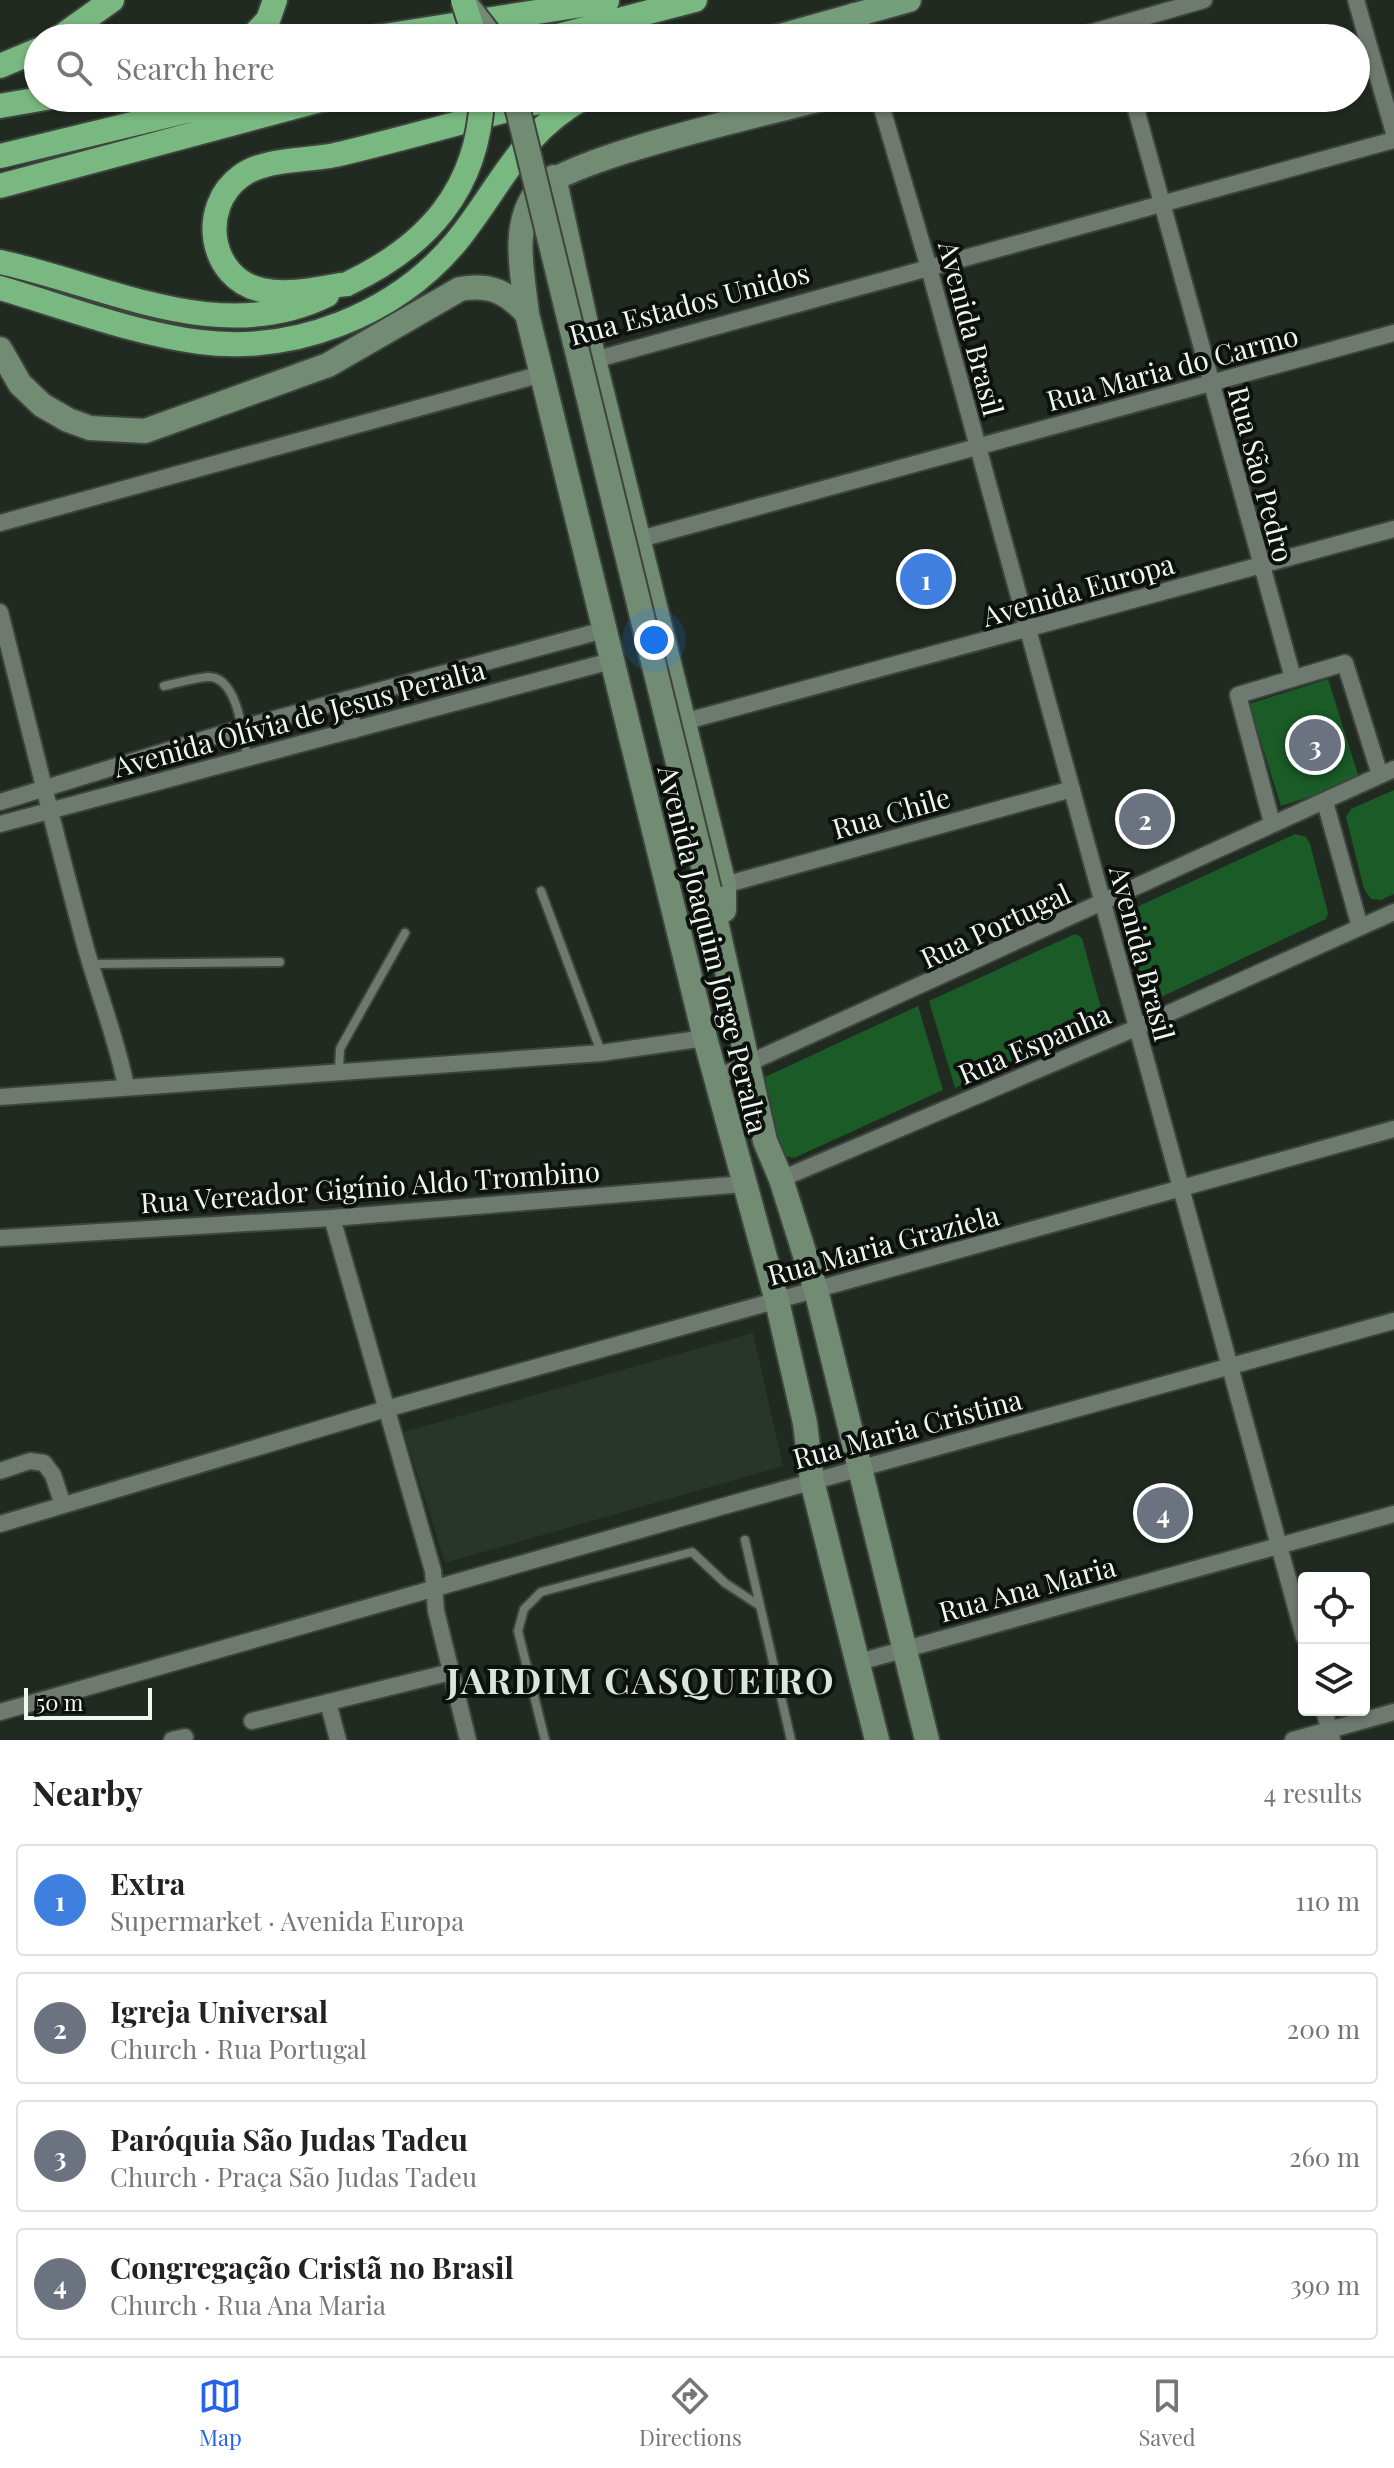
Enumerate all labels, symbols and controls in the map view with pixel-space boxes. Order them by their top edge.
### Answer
search box [24,24,1370,112]
icon: search [52,46,96,90]
text: Search here [116,48,275,88]
street label: Avenida Brasil [931,236,1013,419]
street label: Rua Estados Unidos [565,253,813,353]
street label: Rua Maria do Carmo [1042,316,1302,418]
street label: Rua São Pedro [1221,382,1303,566]
street label: Avenida Europa [977,544,1178,634]
pin: 1 [900,549,952,609]
your location [634,620,674,660]
street label: Avenida Olívia de Jesus Peralta [108,650,489,785]
pin: 3 [1289,715,1341,775]
street label: Avenida Joaquim Jorge Peralta [650,760,778,1137]
street label: Rua Chile [828,778,954,846]
pin: 2 [1119,789,1171,849]
street label: Avenida Brasil [1102,861,1184,1044]
street label: Rua Portugal [914,874,1076,976]
street label: Rua Espanha [952,994,1116,1092]
street label: Rua Vereador Gigínio Aldo Trombino [139,1151,601,1221]
street label: Rua Maria Graziela [763,1195,1003,1293]
street label: Rua Maria Cristina [788,1380,1026,1476]
pin: 4 [1137,1483,1189,1543]
street label: Rua Ana Maria [934,1547,1120,1629]
map controls [1298,1572,1370,1716]
button: locate [1298,1572,1370,1644]
button: layers [1298,1644,1370,1716]
district label: JARDIM CASQUEIRO [445,1655,836,1703]
scale bar [24,1684,152,1720]
text: 50 m [36,1687,83,1717]
text: Nearby [32,1769,143,1815]
text: 4 results [1263,1775,1362,1810]
text: Extra [110,1863,185,1903]
text: 1 [55,1883,65,1918]
text: 110 m [1296,1883,1360,1918]
text: Supermarket · Avenida Europa [110,1903,464,1938]
text: Igreja Universal [110,1991,328,2031]
text: 2 [53,2011,67,2046]
text: 200 m [1287,2011,1360,2046]
text: Church · Rua Portugal [110,2031,367,2066]
text: Paróquia São Judas Tadeu [110,2119,468,2159]
text: 3 [54,2139,66,2174]
text: 260 m [1289,2139,1360,2174]
text: Church · Praça São Judas Tadeu [110,2159,477,2194]
text: Congregação Cristã no Brasil [110,2247,514,2287]
text: 4 [53,2267,67,2302]
text: 390 m [1290,2267,1360,2302]
text: Church · Rua Ana Maria [110,2287,386,2322]
tab: Map [198,2374,242,2452]
tab: Directions [639,2374,742,2452]
tab: Saved [1138,2374,1196,2452]

